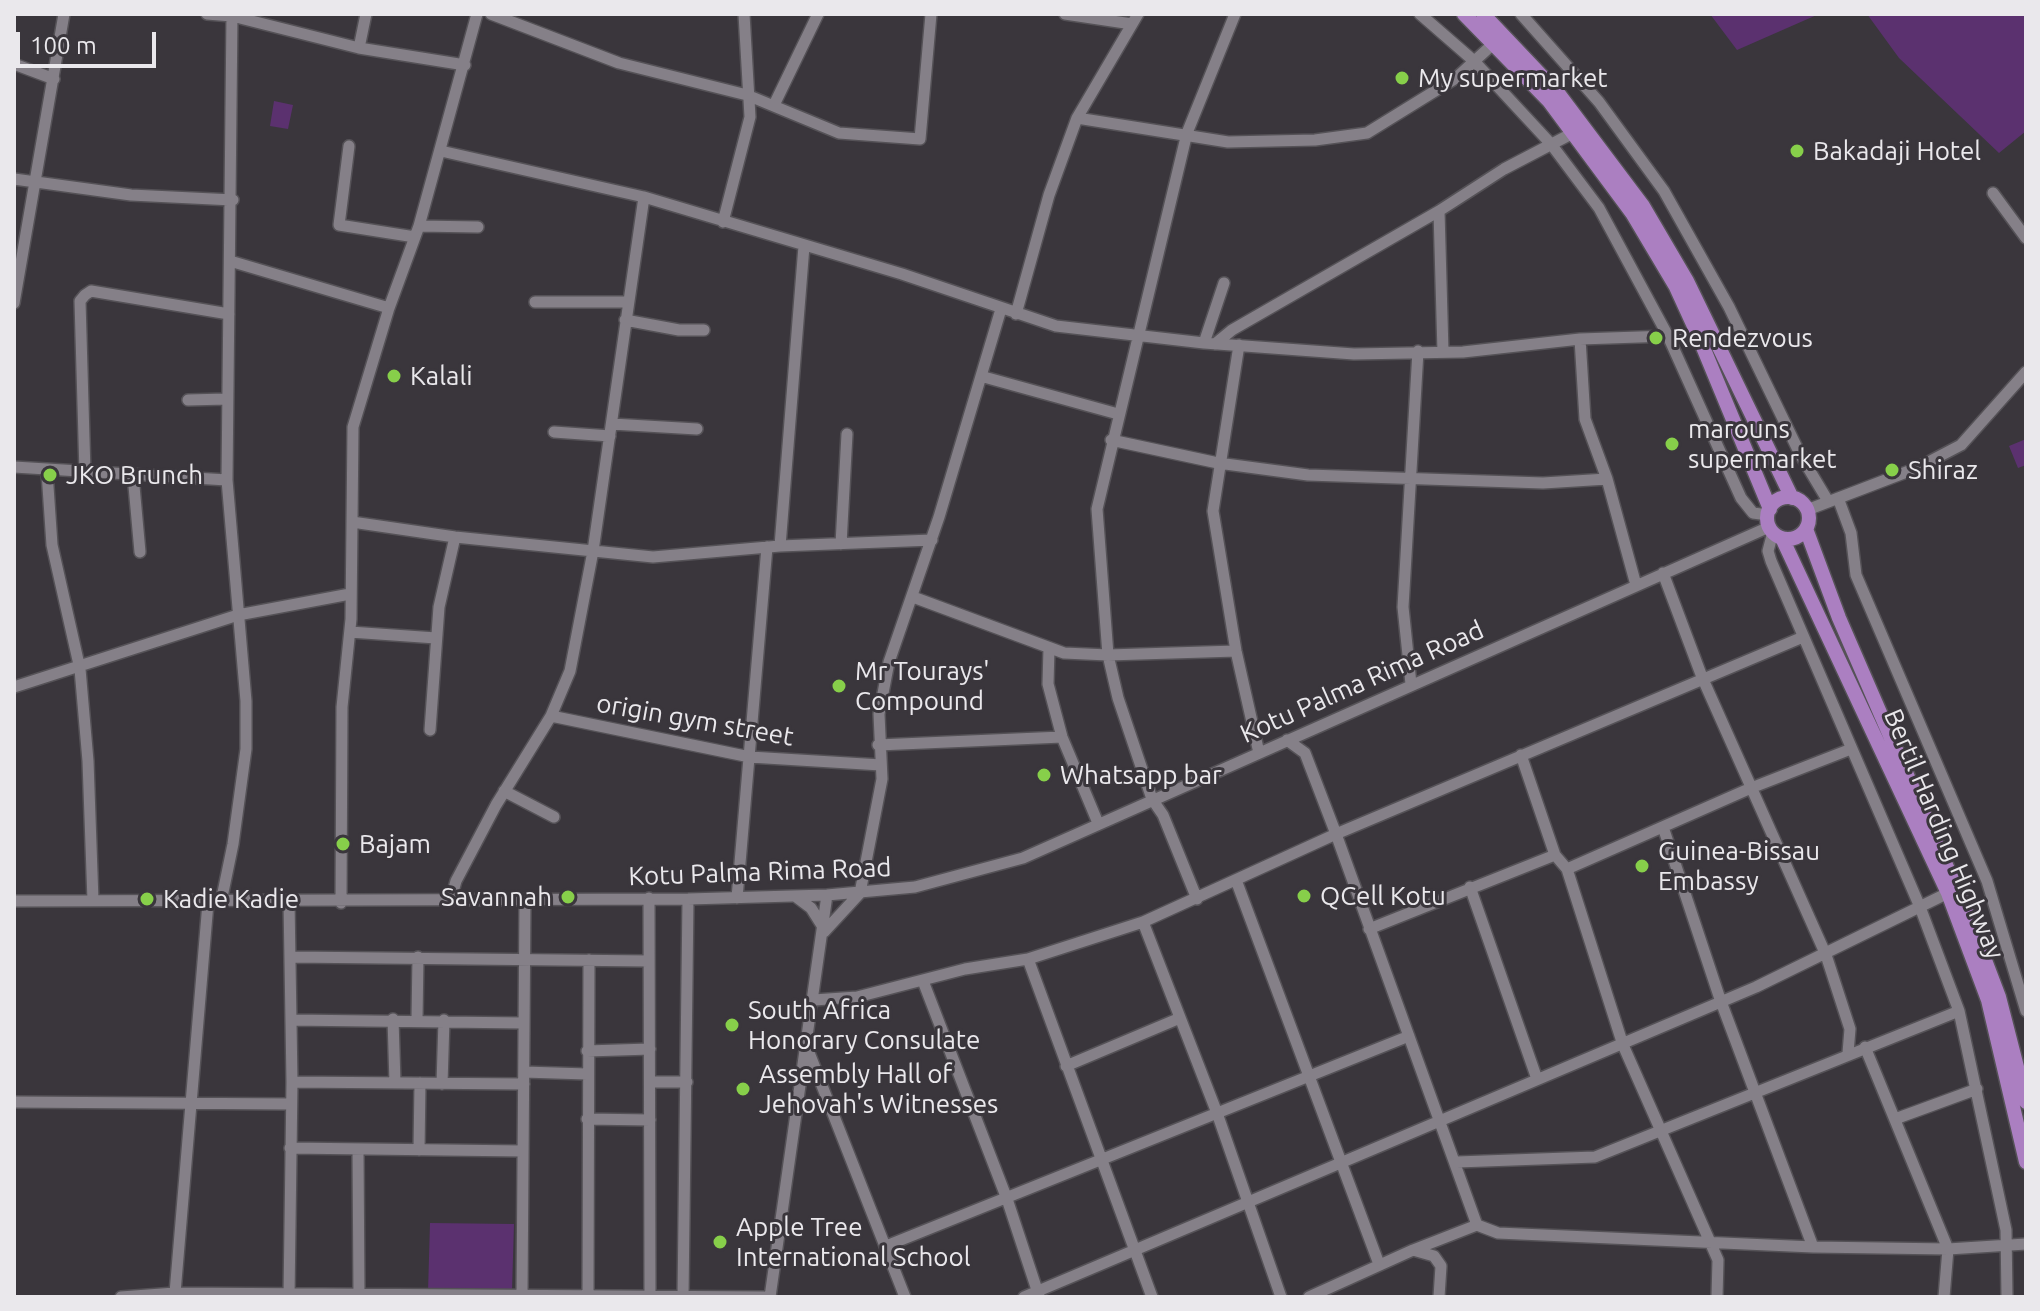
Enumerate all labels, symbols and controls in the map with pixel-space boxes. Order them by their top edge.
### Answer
scale bar [20,16,160,66]
text: 100 m [30,32,97,59]
place label: My supermarket [1418,62,1608,94]
marker: My supermarket [1393,69,1411,87]
place label: Bakadaji Hotel [1813,135,1981,167]
marker: Bakadaji Hotel [1788,142,1806,160]
place label: Rendezvous [1672,322,1813,354]
marker: Rendezvous [1647,329,1665,347]
place label: Kalali [410,360,473,392]
marker: Kalali [385,367,403,385]
place label: marouns supermarket [1688,413,1836,474]
marker: marouns supermarket [1663,435,1681,453]
place label: Shiraz [1908,454,1978,486]
place label: JKO Brunch [66,459,203,491]
marker: Shiraz [1883,461,1901,479]
marker: JKO Brunch [41,466,59,484]
street label: Kotu Palma Rima Road [1235,614,1489,750]
place label: Mr Tourays' Compound [855,655,990,716]
marker: Mr Tourays' Compound [830,677,848,695]
street label: origin gym street [594,687,796,753]
street label: Bertil Harding Highway [1877,704,2011,964]
place label: Whatsapp bar [1060,759,1222,791]
marker: Whatsapp bar [1035,766,1053,784]
place label: Bajam [359,828,431,860]
marker: Bajam [334,835,352,853]
place label: Guinea-Bissau Embassy [1658,835,1820,896]
street label: Kotu Palma Rima Road [628,852,892,892]
marker: Guinea-Bissau Embassy [1633,857,1651,875]
place label: QCell Kotu [1320,880,1446,912]
place label: Savannah [441,881,552,913]
place label: Kadie Kadie [163,883,299,915]
marker: QCell Kotu [1295,887,1313,905]
marker: Savannah [559,888,577,906]
marker: Kadie Kadie [138,890,156,908]
place label: South Africa Honorary Consulate [748,994,980,1056]
marker: South Africa Honorary Consulate [723,1016,741,1034]
place label: Assembly Hall of Jehovah's Witnesses [759,1058,998,1120]
marker: Assembly Hall of Jehovah's Witnesses [734,1080,752,1098]
place label: Apple Tree International School [736,1211,971,1272]
marker: Apple Tree International School [711,1233,729,1251]

